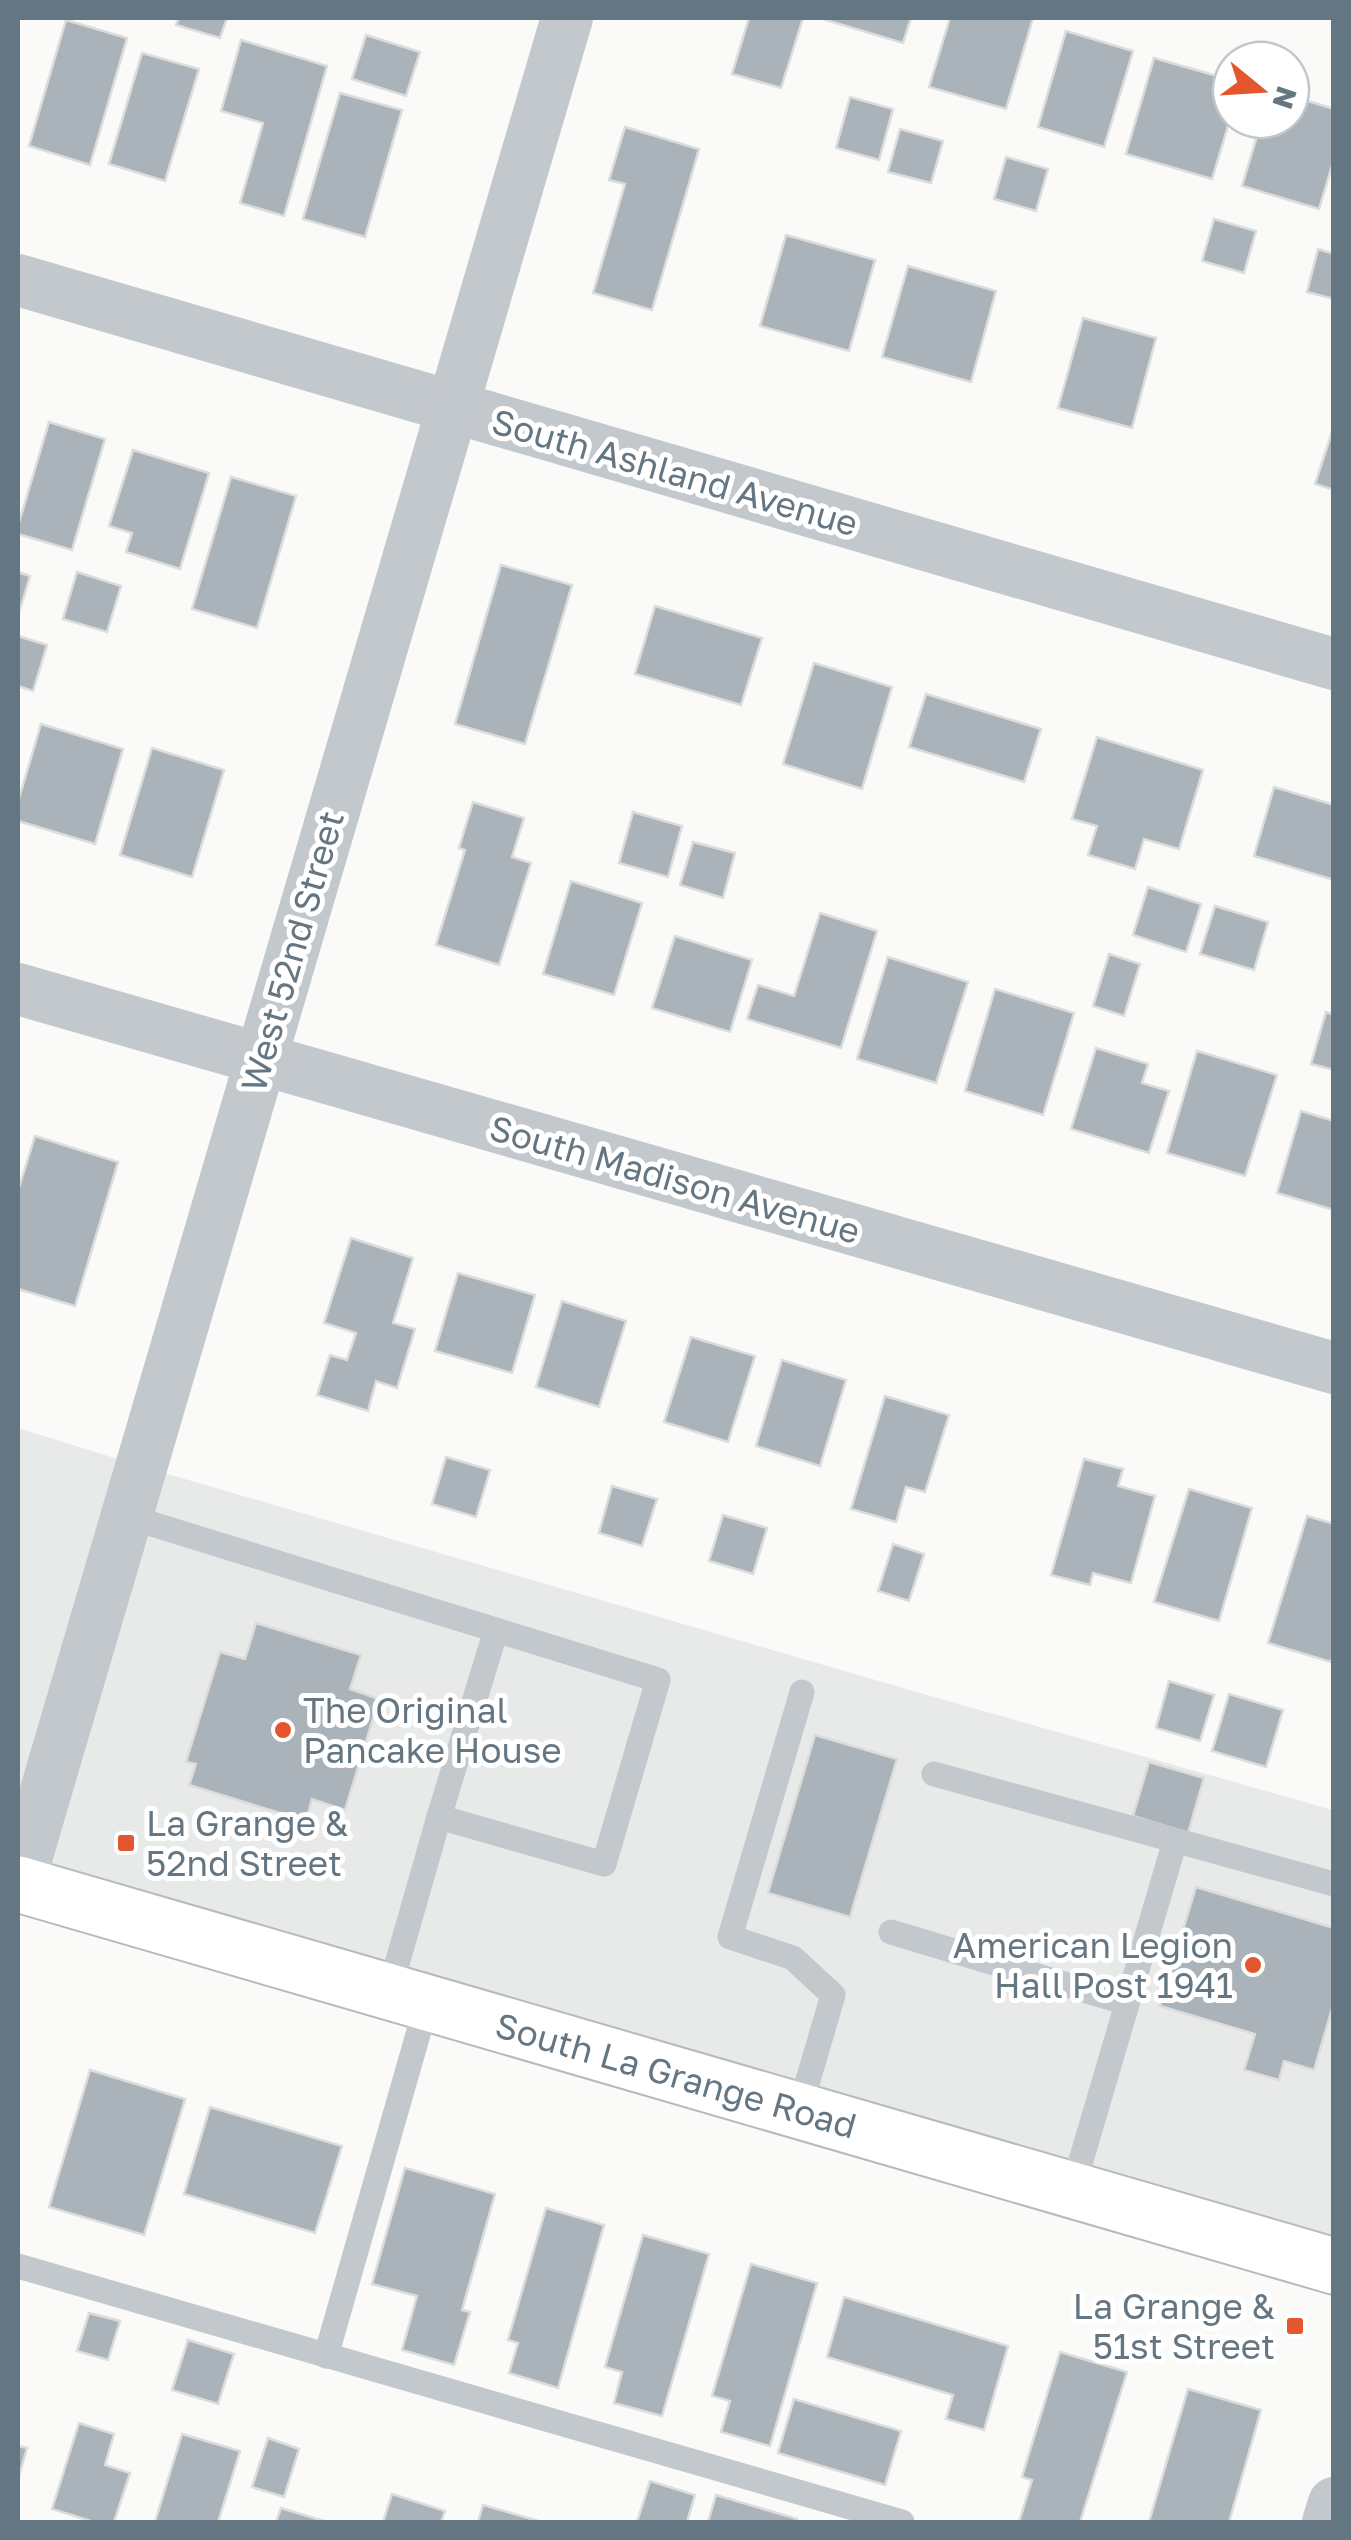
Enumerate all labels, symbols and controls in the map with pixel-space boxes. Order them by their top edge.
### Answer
north arrow [1211,40,1311,140]
text: N [1266,83,1304,113]
street label: South Ashland Avenue [487,400,863,544]
street label: West 52nd Street [232,806,352,1096]
street label: South Madison Avenue [485,1106,865,1252]
place label: The Original Pancake House [303,1689,561,1771]
marker: The Original Pancake House [272,1719,294,1741]
place label: La Grange & 52nd Street [146,1802,349,1884]
marker: La Grange & 52nd Street [115,1832,137,1854]
place label: American Legion Hall Post 1941 [953,1924,1233,2006]
marker: American Legion Hall Post 1941 [1242,1954,1264,1976]
street label: South La Grange Road [491,2003,861,2147]
place label: La Grange & 51st Street [1073,2285,1276,2367]
marker: La Grange & 51st Street [1284,2315,1306,2337]

